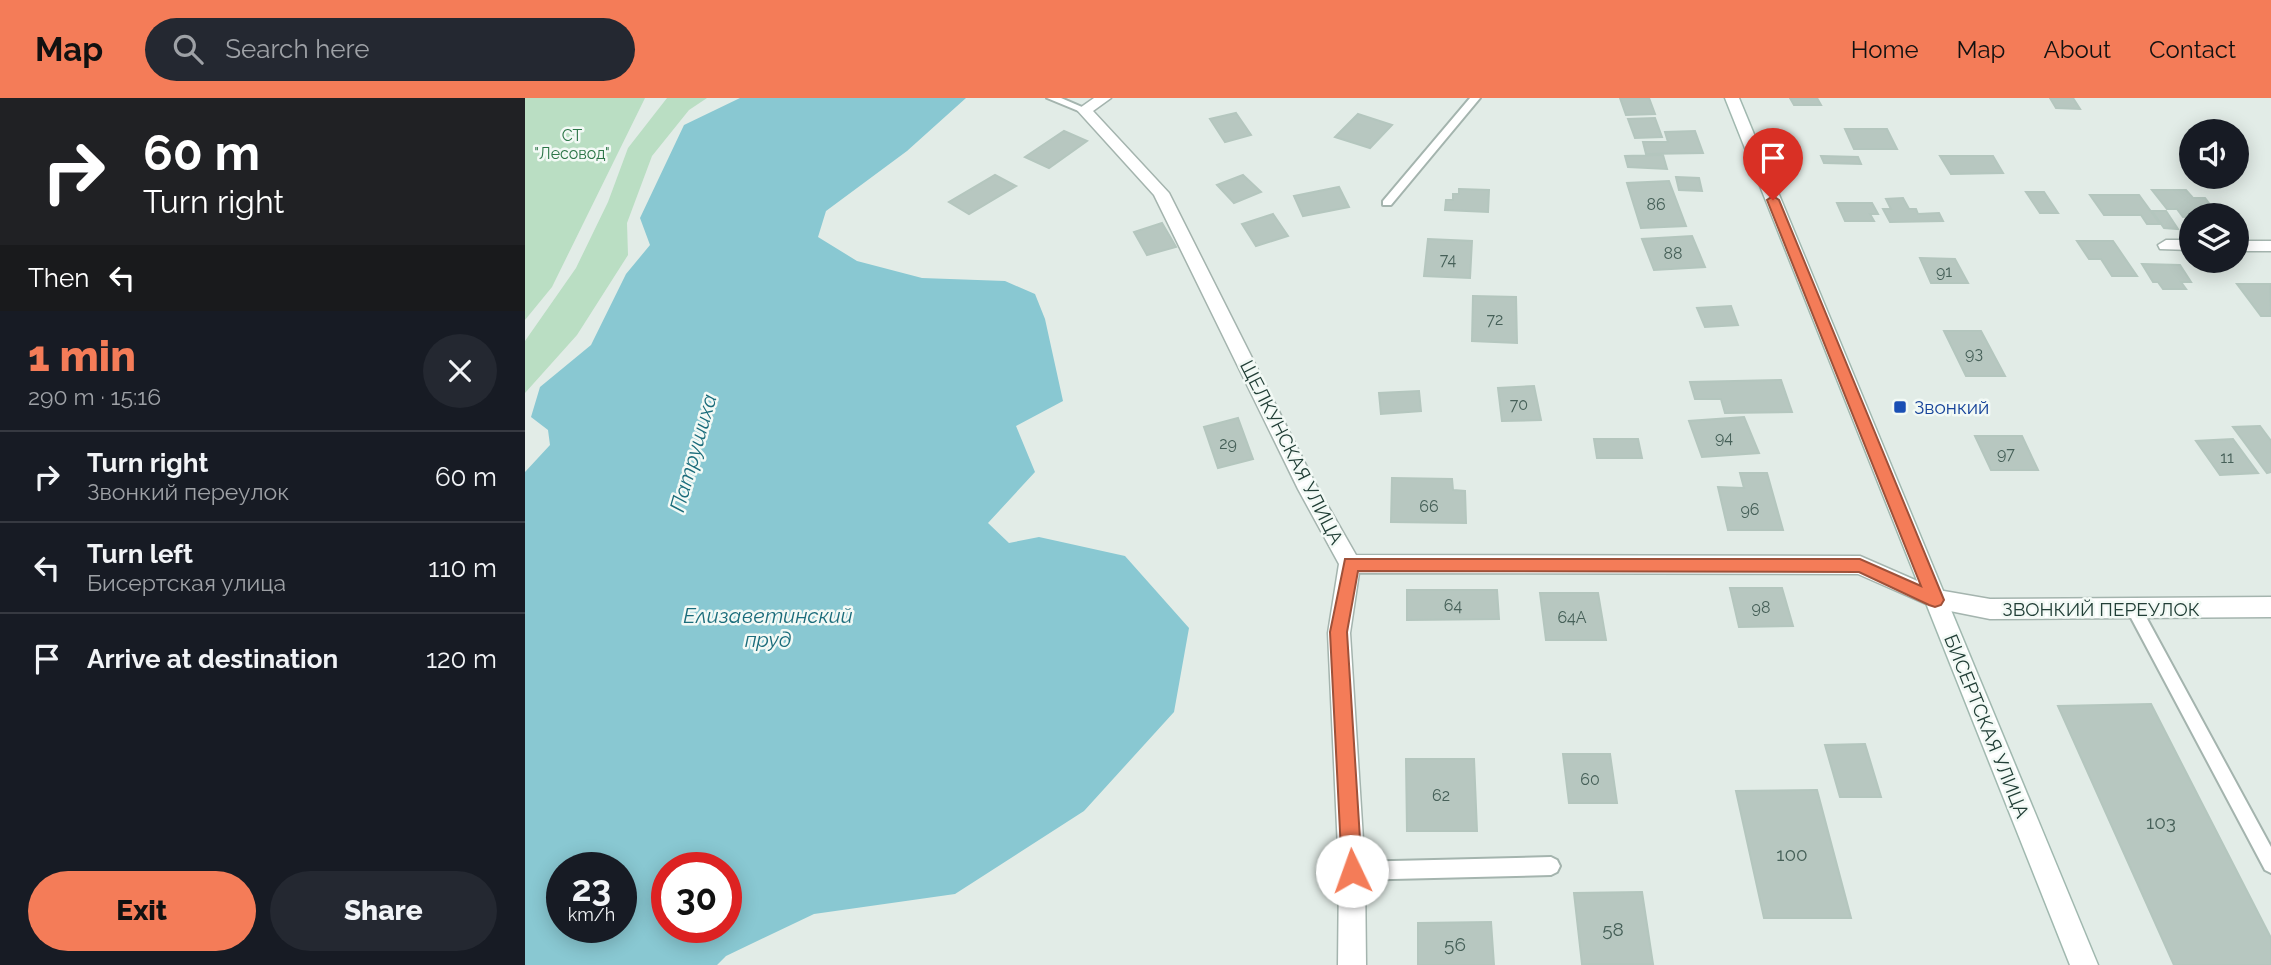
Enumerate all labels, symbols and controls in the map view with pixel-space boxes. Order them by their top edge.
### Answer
search box [145,18,635,81]
text: Map [35,30,103,69]
icon: search [169,30,207,68]
text: Search here [225,34,370,64]
text: Home [1851,35,1919,64]
text: Map [1957,35,2005,64]
text: About [2043,35,2111,64]
text: Contact [2149,35,2236,64]
map controls [2179,119,2249,273]
button: sound [2179,119,2249,189]
text: 60 m [143,124,260,181]
icon: right [28,126,119,217]
park label: СТ "Лесовод" [534,126,610,163]
pin [1743,128,1803,200]
icon: arrive [1754,139,1792,177]
text: Turn right [143,183,284,220]
house number: 86 [1646,195,1666,214]
button: layers [2179,203,2249,273]
house number: 88 [1664,244,1682,263]
house number: 74 [1440,250,1456,269]
icon: left [103,259,141,297]
house number: 91 [1936,262,1952,281]
text: Then [28,263,89,293]
house number: 72 [1487,310,1503,329]
text: 1 min [28,332,136,381]
button: close [423,334,497,408]
house number: 93 [1965,344,1983,363]
street label: ЩЕЛКУНСКАЯ УЛИЦА [1236,356,1348,548]
text: 290 m · 15:16 [28,383,161,410]
water label: Патрушиха [664,391,722,515]
house number: 70 [1510,395,1528,414]
place label: Звонкий [1914,396,1989,418]
marker: Звонкий [1892,399,1908,415]
house number: 94 [1715,428,1733,447]
house number: 29 [1219,434,1237,453]
house number: 97 [1997,444,2015,463]
text: Turn right [87,448,208,478]
house number: 11 [2220,448,2234,467]
icon: right [28,458,66,496]
text: 60 m [435,462,497,492]
text: Звонкий переулок [87,478,289,505]
house number: 66 [1419,497,1439,516]
house number: 96 [1740,500,1760,519]
text: Turn left [87,539,193,569]
icon: left [28,549,66,587]
text: 110 m [428,553,497,583]
text: Бисертская улица [87,569,286,596]
house number: 64 [1444,596,1462,615]
house number: 98 [1752,598,1770,617]
street label: ЗВОНКИЙ ПЕРЕУЛОК [2002,598,2200,620]
water label: Елизаветинский пруд [683,603,853,652]
house number: 64А [1557,608,1587,627]
street label: БИСЕРТСКАЯ УЛИЦА [1940,631,2034,821]
icon: arrive [28,640,66,678]
text: Arrive at destination [87,644,338,674]
text: 120 m [426,644,497,674]
house number: 60 [1580,770,1600,789]
house number: 62 [1432,786,1450,805]
house number: 103 [2146,811,2176,833]
position arrow [1315,834,1389,908]
house number: 100 [1776,843,1808,865]
speed limit sign: 30 [651,852,742,943]
text: 23 [572,868,611,909]
button: Exit [28,871,256,951]
button: Share [270,871,497,951]
text: km/h [568,904,615,925]
house number: 58 [1602,918,1624,940]
house number: 56 [1444,933,1466,955]

